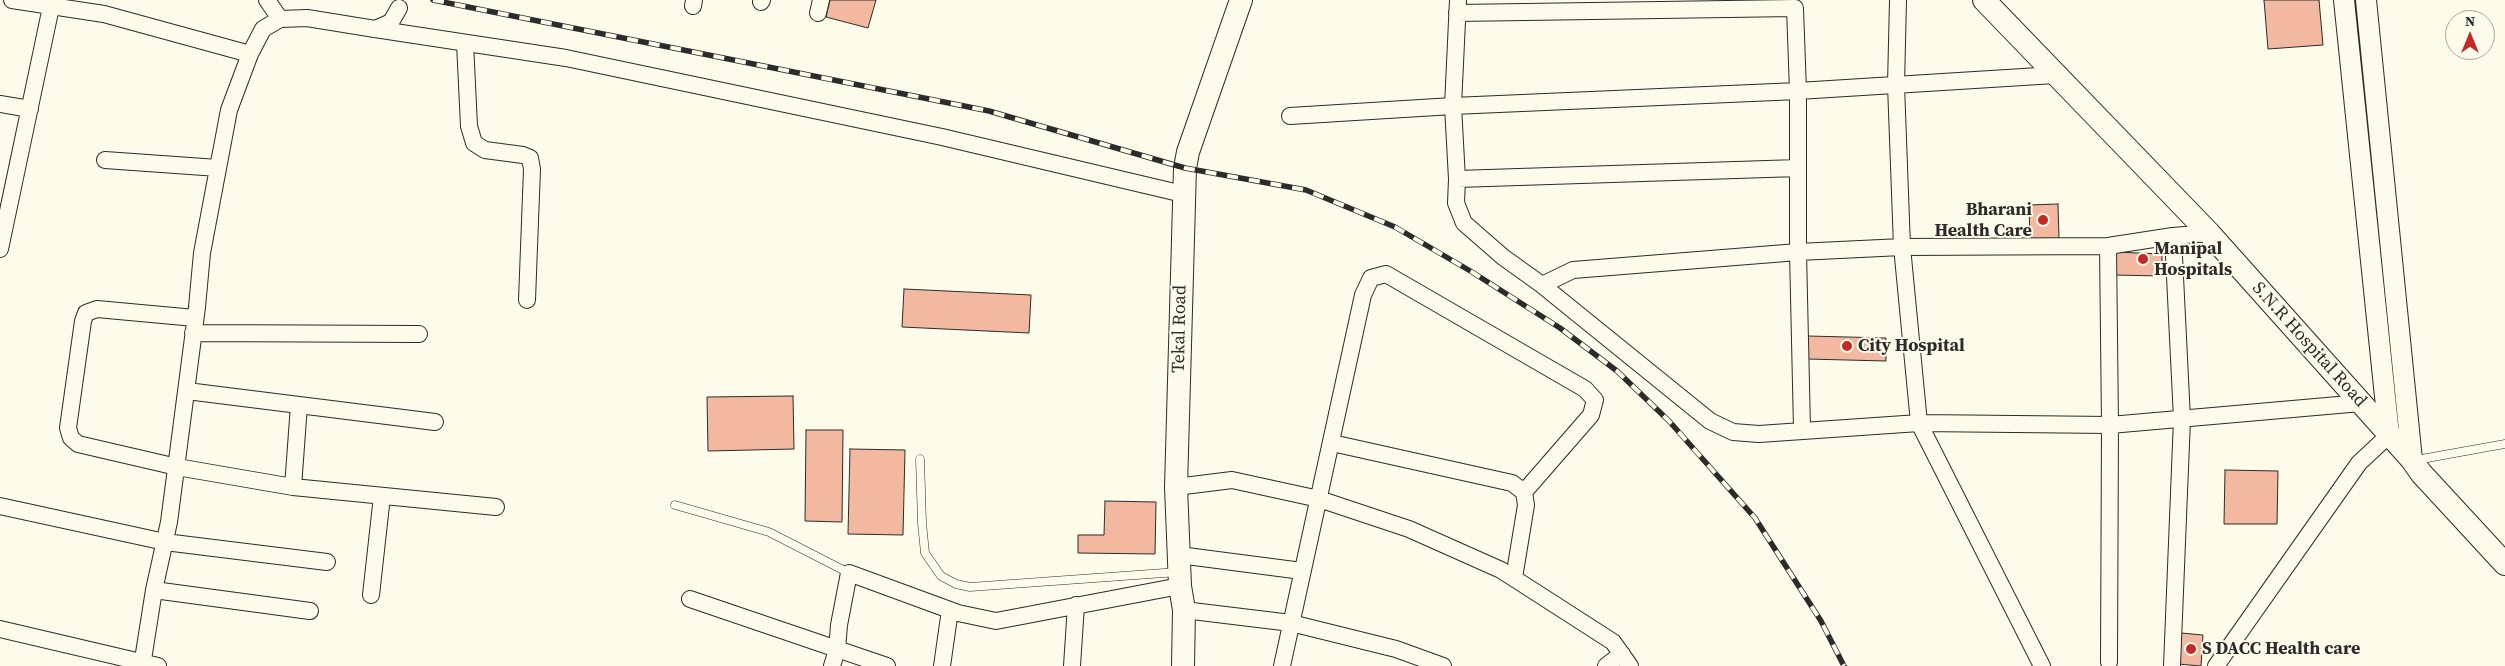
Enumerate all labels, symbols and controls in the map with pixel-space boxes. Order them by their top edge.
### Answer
north arrow [2445,10,2495,60]
text: N [2465,11,2475,31]
place label: Bharani Health Care [1934,199,2032,242]
marker: Bharani Health Care [2036,213,2050,227]
place label: Manipal Hospitals [2154,238,2232,280]
marker: Manipal Hospitals [2136,252,2150,266]
street label: S.N.R Hospital Road [2247,278,2371,412]
street label: Tekal Road [1168,285,1192,373]
place label: City Hospital [1858,335,1965,357]
marker: City Hospital [1840,339,1854,353]
place label: S DACC Health care [2202,638,2360,660]
marker: S DACC Health care [2184,642,2198,656]

